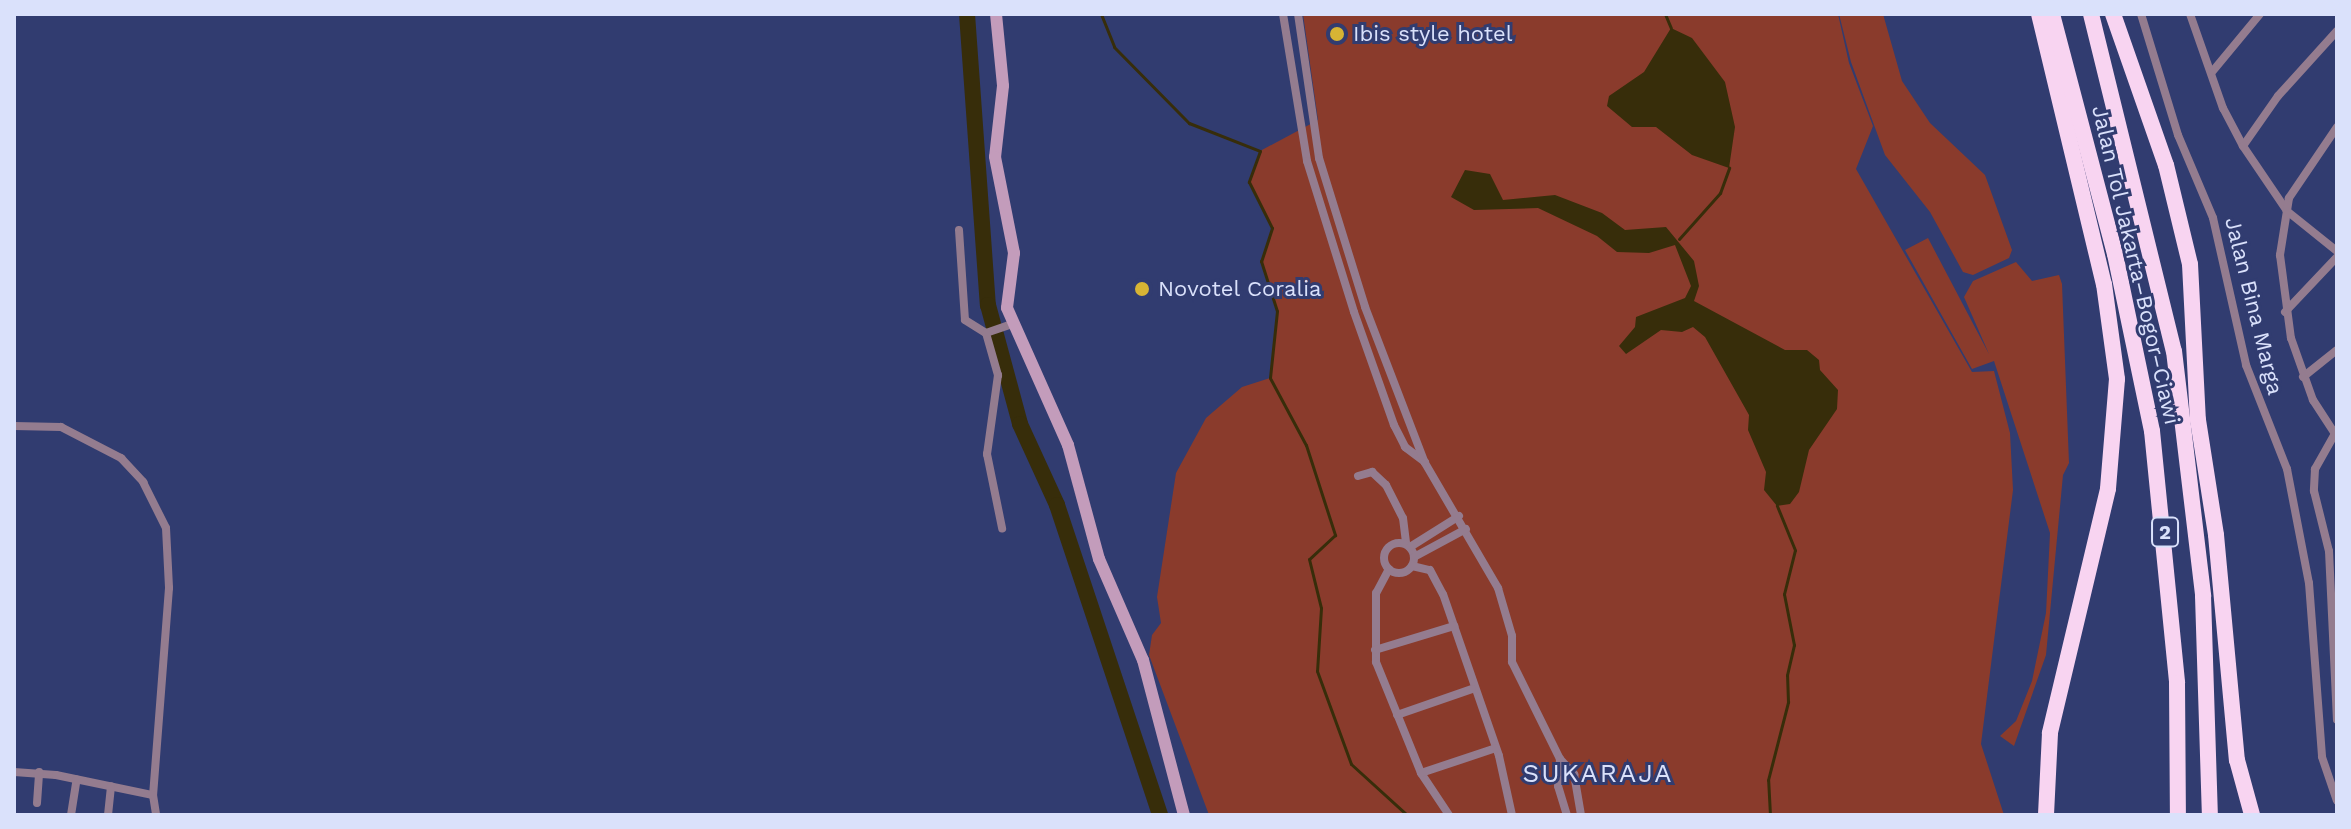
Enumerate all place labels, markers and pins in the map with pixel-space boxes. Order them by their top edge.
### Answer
place label: Ibis style hotel [1353,21,1512,47]
marker: Ibis style hotel [1328,25,1346,43]
place label: Novotel Coralia [1158,276,1322,302]
marker: Novotel Coralia [1133,280,1151,298]

